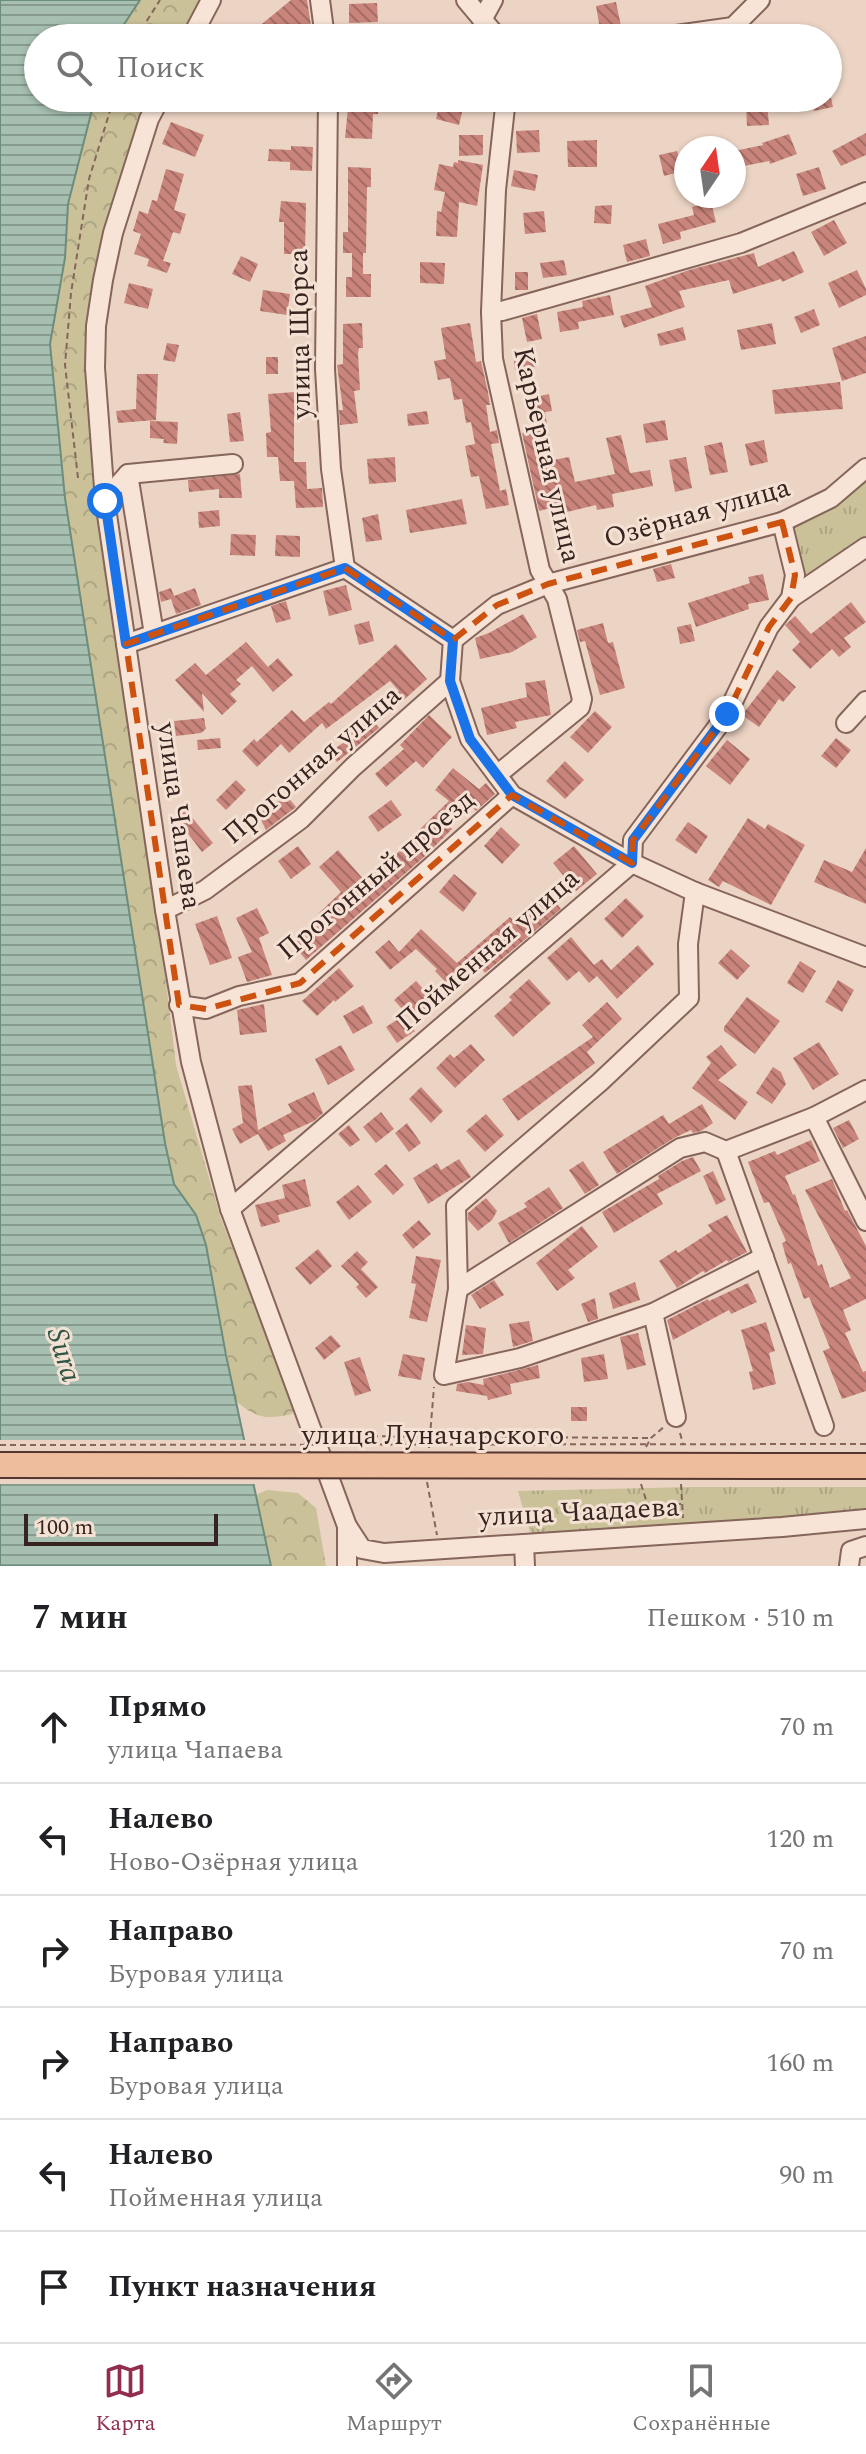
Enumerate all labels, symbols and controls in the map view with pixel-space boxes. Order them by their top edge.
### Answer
search box [24,24,842,112]
text: Поиск [116,45,205,91]
icon: search [52,46,96,90]
north arrow [674,136,746,208]
street label: улица Щорса [277,248,323,421]
street label: Карьерная улица [501,343,593,567]
street label: Озёрная улица [599,466,796,560]
route start [87,483,123,519]
street label: Прогонная улица [213,675,411,855]
route end [709,696,745,732]
street label: улица Чапаева [144,719,213,913]
street label: Прогонный проезд [268,779,484,971]
street label: Пойменная улица [387,858,590,1042]
water label: Sura [34,1322,94,1388]
street label: улица Луначарского [301,1414,564,1457]
street label: улица Чаадаева [476,1485,681,1539]
scale bar [24,1510,218,1546]
text: 100 m [36,1511,93,1544]
text: 7 мин [32,1592,128,1644]
text: Пешком · 510 m [647,1598,834,1638]
text: Прямо [108,1684,206,1730]
icon: ahead [32,1705,76,1749]
text: 70 m [779,1707,834,1747]
text: улица Чапаева [108,1730,283,1770]
text: Налево [108,1796,213,1842]
icon: left [32,1817,76,1861]
text: 120 m [766,1819,834,1859]
text: Ново-Озёрная улица [108,1842,359,1882]
text: Направо [108,1908,233,1954]
icon: right [32,1929,76,1973]
text: 70 m [779,1931,834,1971]
text: Буровая улица [108,1954,284,1994]
text: Направо [108,2020,233,2066]
icon: right [32,2041,76,2085]
text: 160 m [766,2043,834,2083]
text: Буровая улица [108,2066,284,2106]
text: Налево [108,2132,213,2178]
icon: left [32,2153,76,2197]
text: 90 m [779,2155,834,2195]
text: Пойменная улица [108,2178,323,2218]
text: Пункт назначения [108,2264,376,2310]
icon: arrive [32,2265,76,2309]
tab: Карта [95,2359,155,2440]
tab: Маршрут [346,2359,442,2440]
tab: Сохранённые [632,2359,771,2440]

